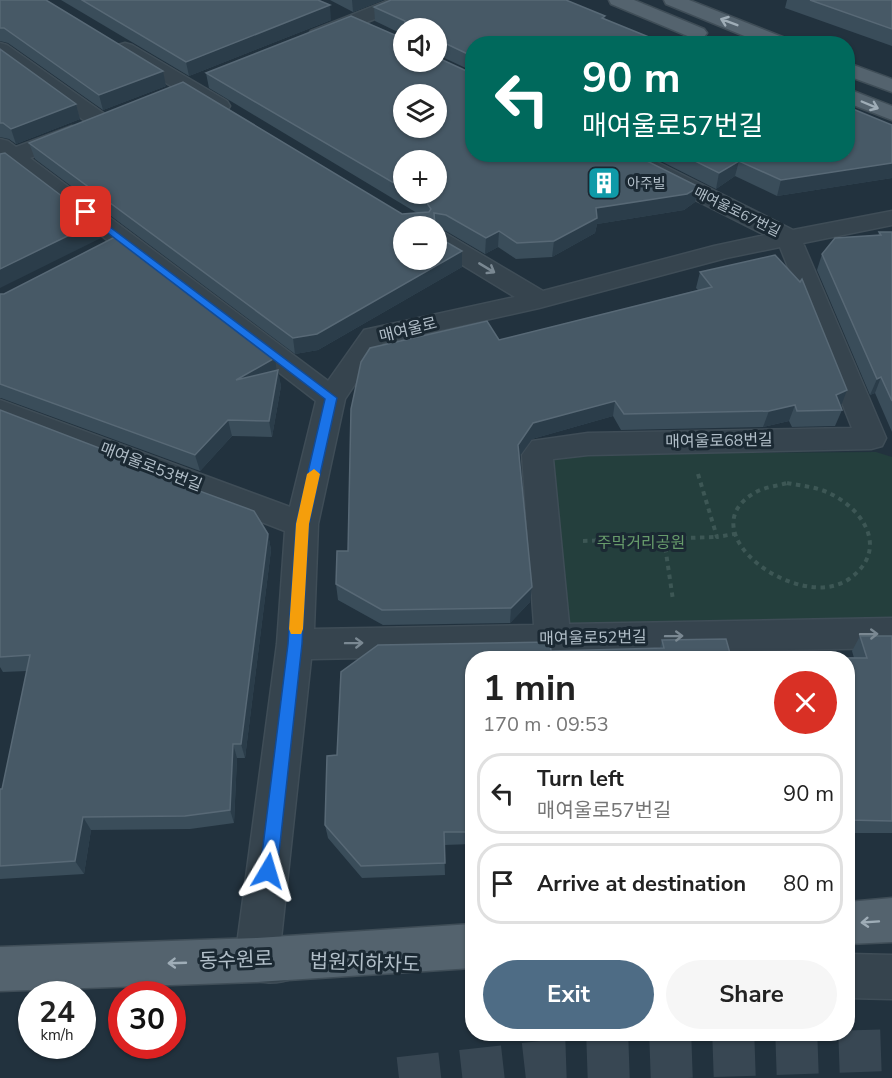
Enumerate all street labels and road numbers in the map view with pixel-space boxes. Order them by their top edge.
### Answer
street label: 매여울로67번길 [691,183,783,241]
street label: 매여울로 [377,312,439,348]
street label: 매여울로68번길 [665,429,773,453]
street label: 매여울로53번길 [97,437,205,497]
street label: 매여울로52번길 [539,626,647,650]
street label: 동수원로 [199,945,273,975]
street label: 법원지하차도 [309,948,421,978]

